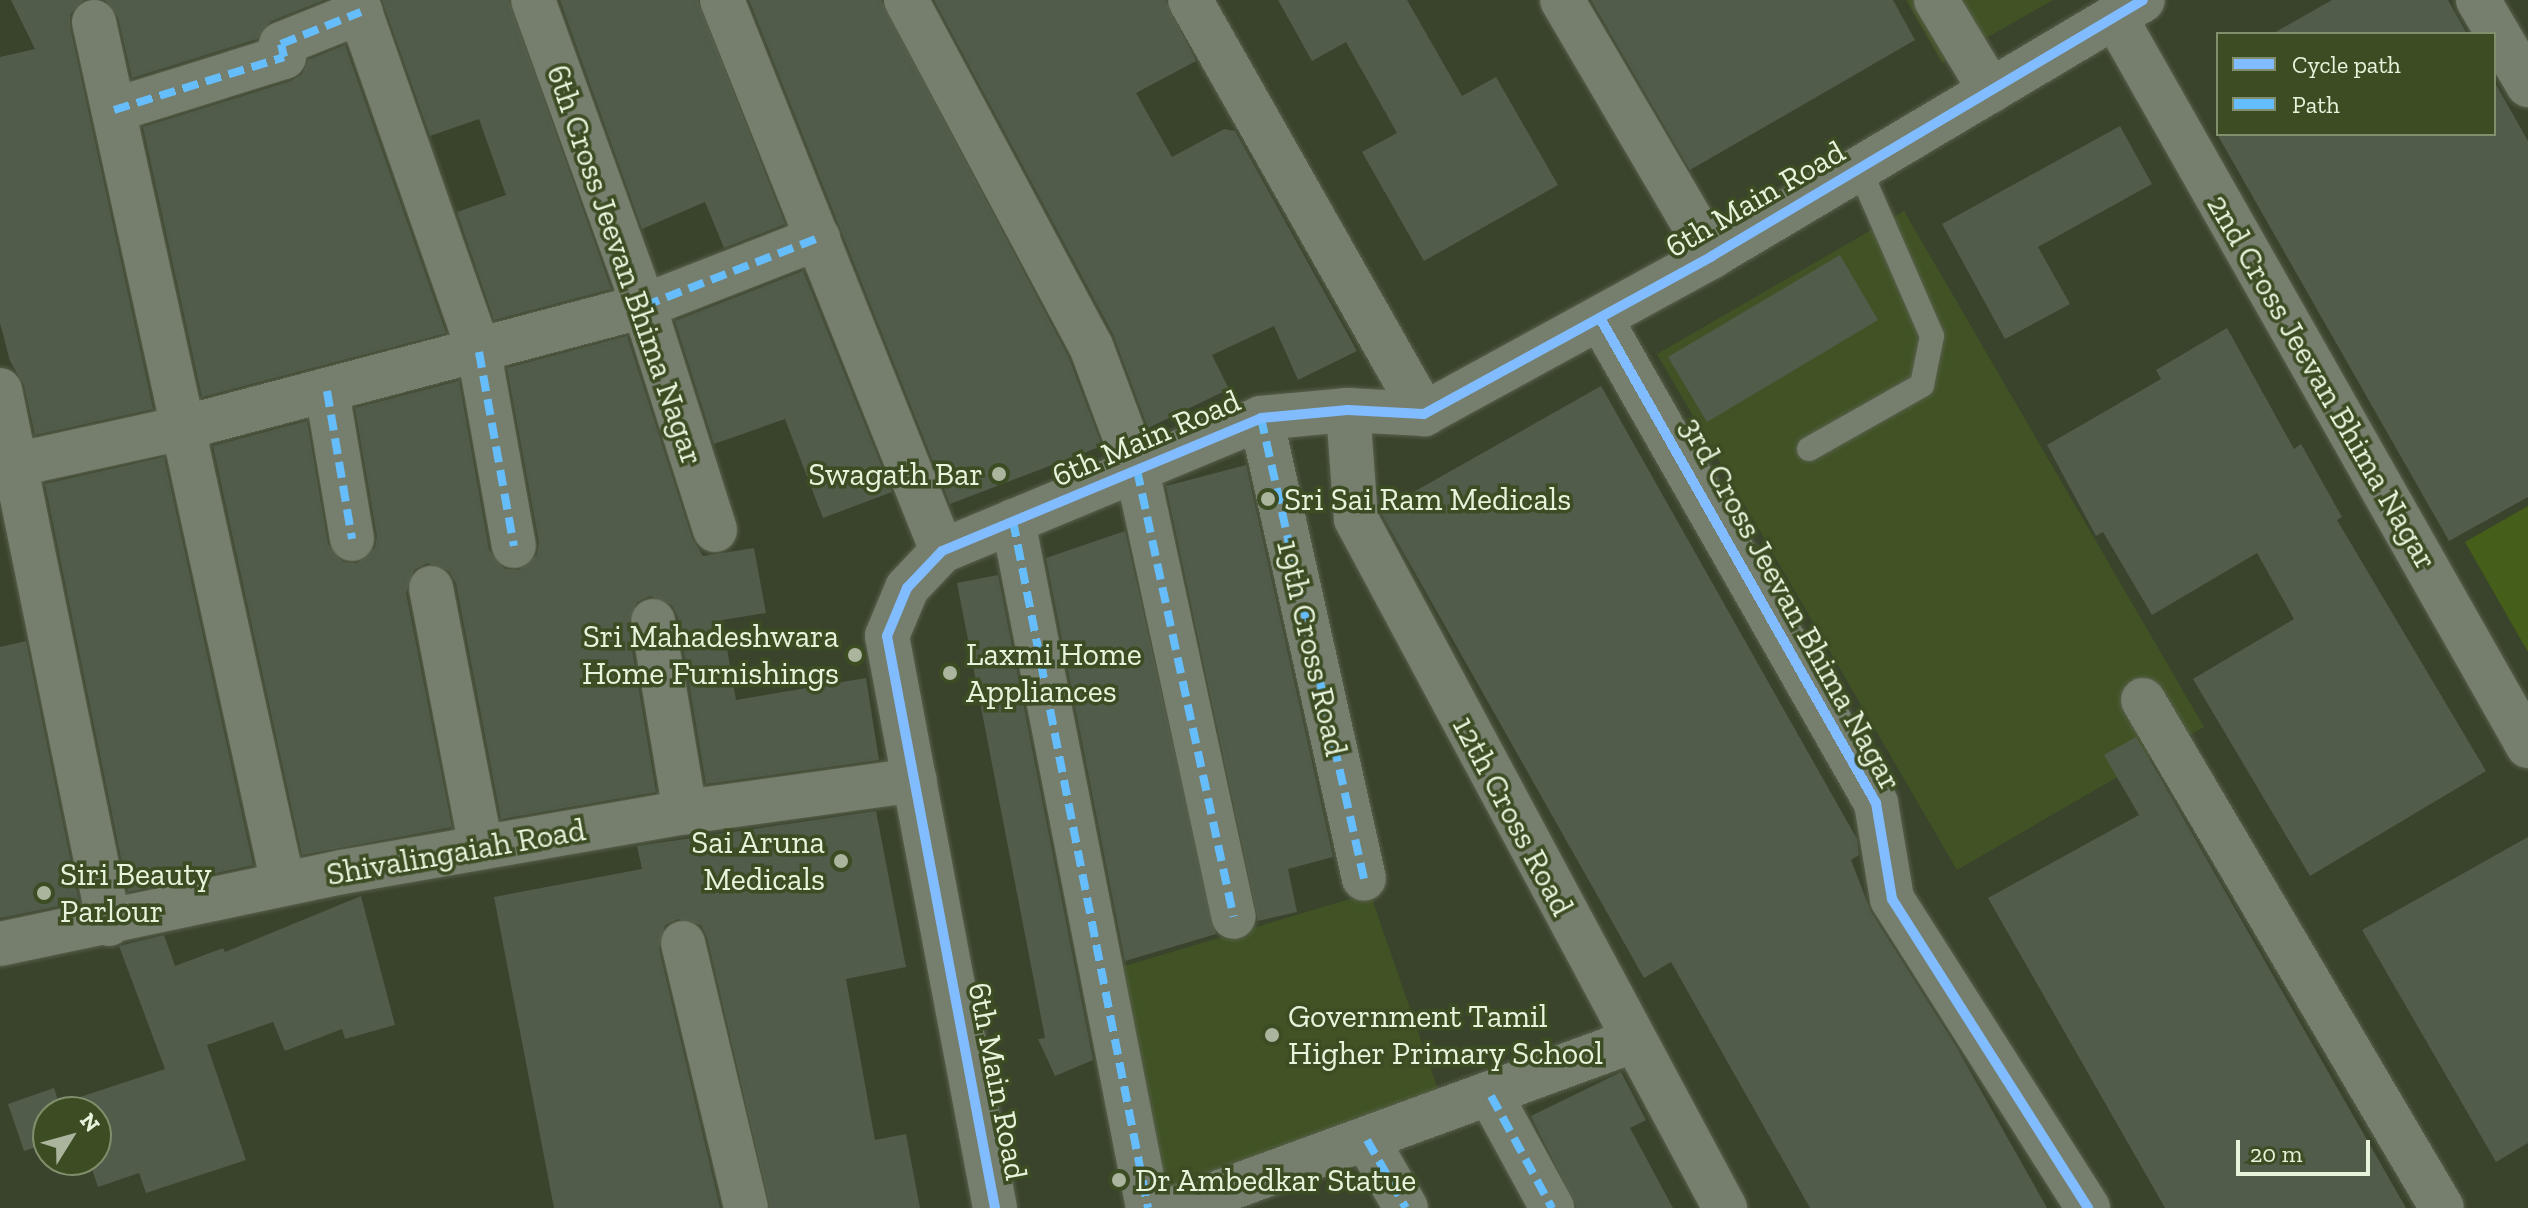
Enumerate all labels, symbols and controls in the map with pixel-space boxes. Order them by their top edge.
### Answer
legend [2216,32,2496,136]
text: Cycle path [2292,50,2401,79]
street label: 6th Cross Jeevan Bhima Nagar [538,59,712,471]
text: Path [2292,90,2340,119]
street label: 6th Main Road [1658,132,1852,266]
street label: 2nd Cross Jeevan Bhima Nagar [2199,187,2445,577]
street label: 6th Main Road [1046,381,1246,495]
street label: 3rd Cross Jeevan Bhima Nagar [1672,410,1910,798]
place label: Swagath Bar [808,455,983,493]
marker: Swagath Bar [990,465,1008,483]
place label: Sri Sai Ram Medicals [1284,480,1571,518]
marker: Sri Sai Ram Medicals [1259,490,1277,508]
street label: 19th Cross Road [1268,536,1356,760]
place label: Sri Mahadeshwara Home Furnishings [582,618,839,693]
place label: Laxmi Home Appliances [966,636,1142,711]
marker: Sri Mahadeshwara Home Furnishings [846,646,864,664]
marker: Laxmi Home Appliances [941,664,959,682]
street label: 12th Cross Road [1444,710,1582,922]
street label: Shivalingaiah Road [323,810,589,894]
place label: Sai Aruna Medicals [690,824,825,899]
marker: Sai Aruna Medicals [832,852,850,870]
place label: Siri Beauty Parlour [60,856,212,931]
marker: Siri Beauty Parlour [35,884,53,902]
street label: 6th Main Road [960,979,1036,1183]
place label: Government Tamil Higher Primary School [1288,998,1604,1073]
marker: Government Tamil Higher Primary School [1263,1026,1281,1044]
north arrow [32,1096,112,1176]
text: N [74,1108,106,1137]
scale bar [2240,1124,2374,1174]
text: 20 m [2250,1139,2302,1168]
place label: Dr Ambedkar Statue [1135,1161,1418,1199]
marker: Dr Ambedkar Statue [1110,1171,1128,1189]

